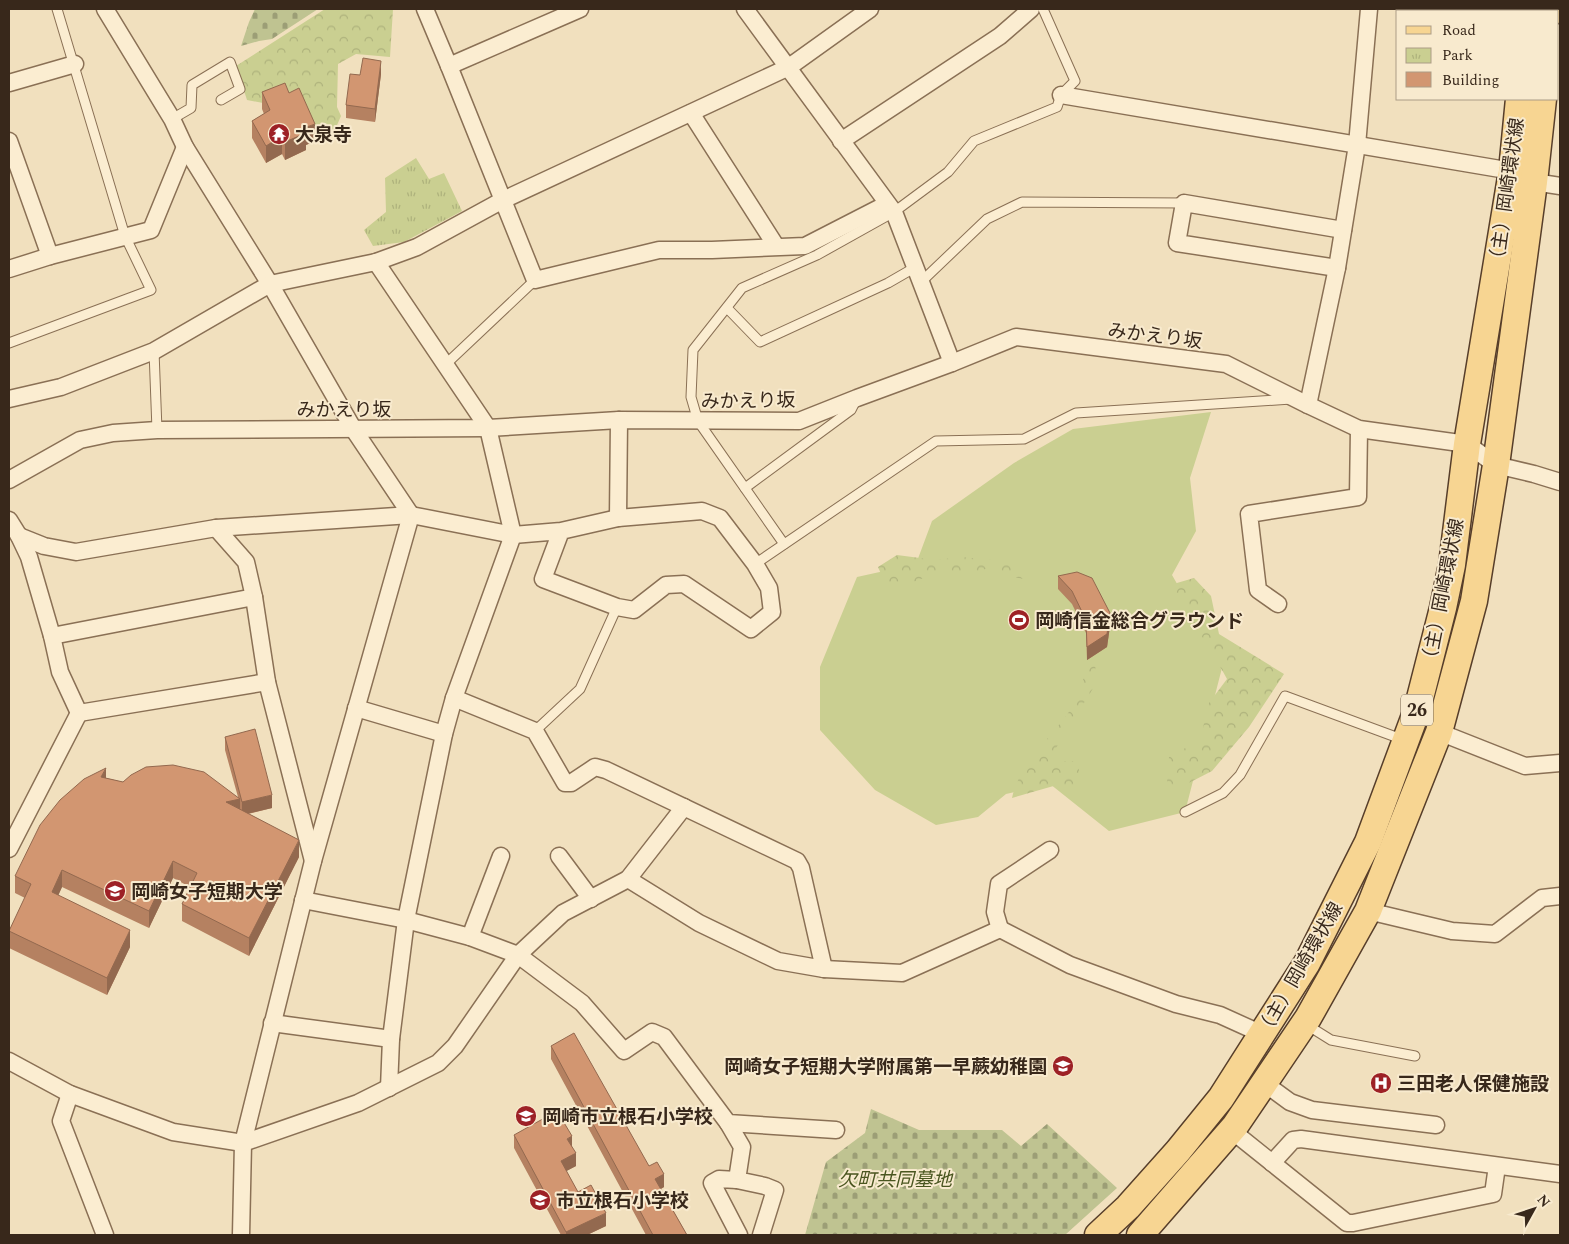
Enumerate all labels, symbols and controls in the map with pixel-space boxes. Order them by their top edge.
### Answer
legend [1396,10,1559,100]
text: Road [1442,19,1476,42]
text: Park [1442,44,1473,67]
text: Building [1442,69,1499,92]
street label: （主）岡崎環状線 [1483,116,1532,270]
place label: 大泉寺 [295,121,352,150]
temple icon: 大泉寺 [267,122,291,146]
street label: みかえり坂 [1106,316,1204,357]
street label: みかえり坂 [700,386,796,417]
street label: みかえり坂 [296,396,392,425]
street label: （主）岡崎環状線 [1415,516,1472,671]
place label: 岡崎信金総合グラウンド [1035,607,1244,636]
sports icon: 岡崎信金総合グラウンド [1007,608,1031,632]
road number: 26 [1401,694,1433,726]
place label: 岡崎女子短期大学 [131,878,283,907]
school or university icon: 岡崎女子短期大学 [103,879,127,903]
street label: （主）岡崎環状線 [1250,897,1351,1043]
place label: 岡崎女子短期大学附属第一早蕨幼稚園 [724,1053,1047,1082]
school or university icon: 岡崎女子短期大学附属第一早蕨幼稚園 [1051,1054,1075,1078]
place label: 三田老人保健施設 [1397,1070,1549,1099]
hospital icon: 三田老人保健施設 [1369,1071,1393,1095]
place label: 岡崎市立根石小学校 [542,1103,713,1132]
school or university icon: 岡崎市立根石小学校 [514,1104,538,1128]
park label: 欠町共同墓地 [838,1166,954,1195]
north arrow [1509,1184,1559,1234]
place label: 市立根石小学校 [556,1187,689,1216]
school or university icon: 市立根石小学校 [528,1188,552,1212]
text: N [1532,1190,1555,1212]

